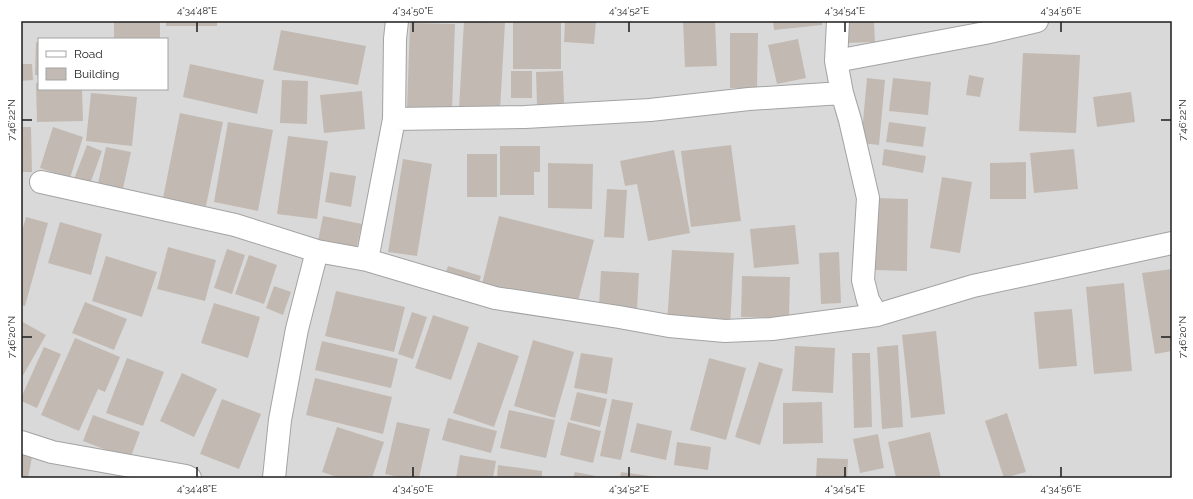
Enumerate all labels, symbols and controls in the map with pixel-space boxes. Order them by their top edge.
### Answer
text: 4°34'48"E [177,5,217,16]
text: 4°34'50"E [393,5,433,16]
text: 4°34'52"E [609,5,649,16]
text: 4°34'54"E [825,5,865,16]
text: 4°34'56"E [1041,5,1081,16]
legend [38,38,168,90]
text: Road [74,47,103,61]
text: Building [74,67,120,81]
text: 7°46'22"N [6,99,17,141]
text: 7°46'22"N [1177,99,1188,141]
text: 7°46'20"N [6,316,17,358]
text: 7°46'20"N [1177,316,1188,358]
text: 4°34'48"E [177,483,217,494]
text: 4°34'50"E [393,483,433,494]
text: 4°34'52"E [609,483,649,494]
text: 4°34'54"E [825,483,865,494]
text: 4°34'56"E [1041,483,1081,494]

